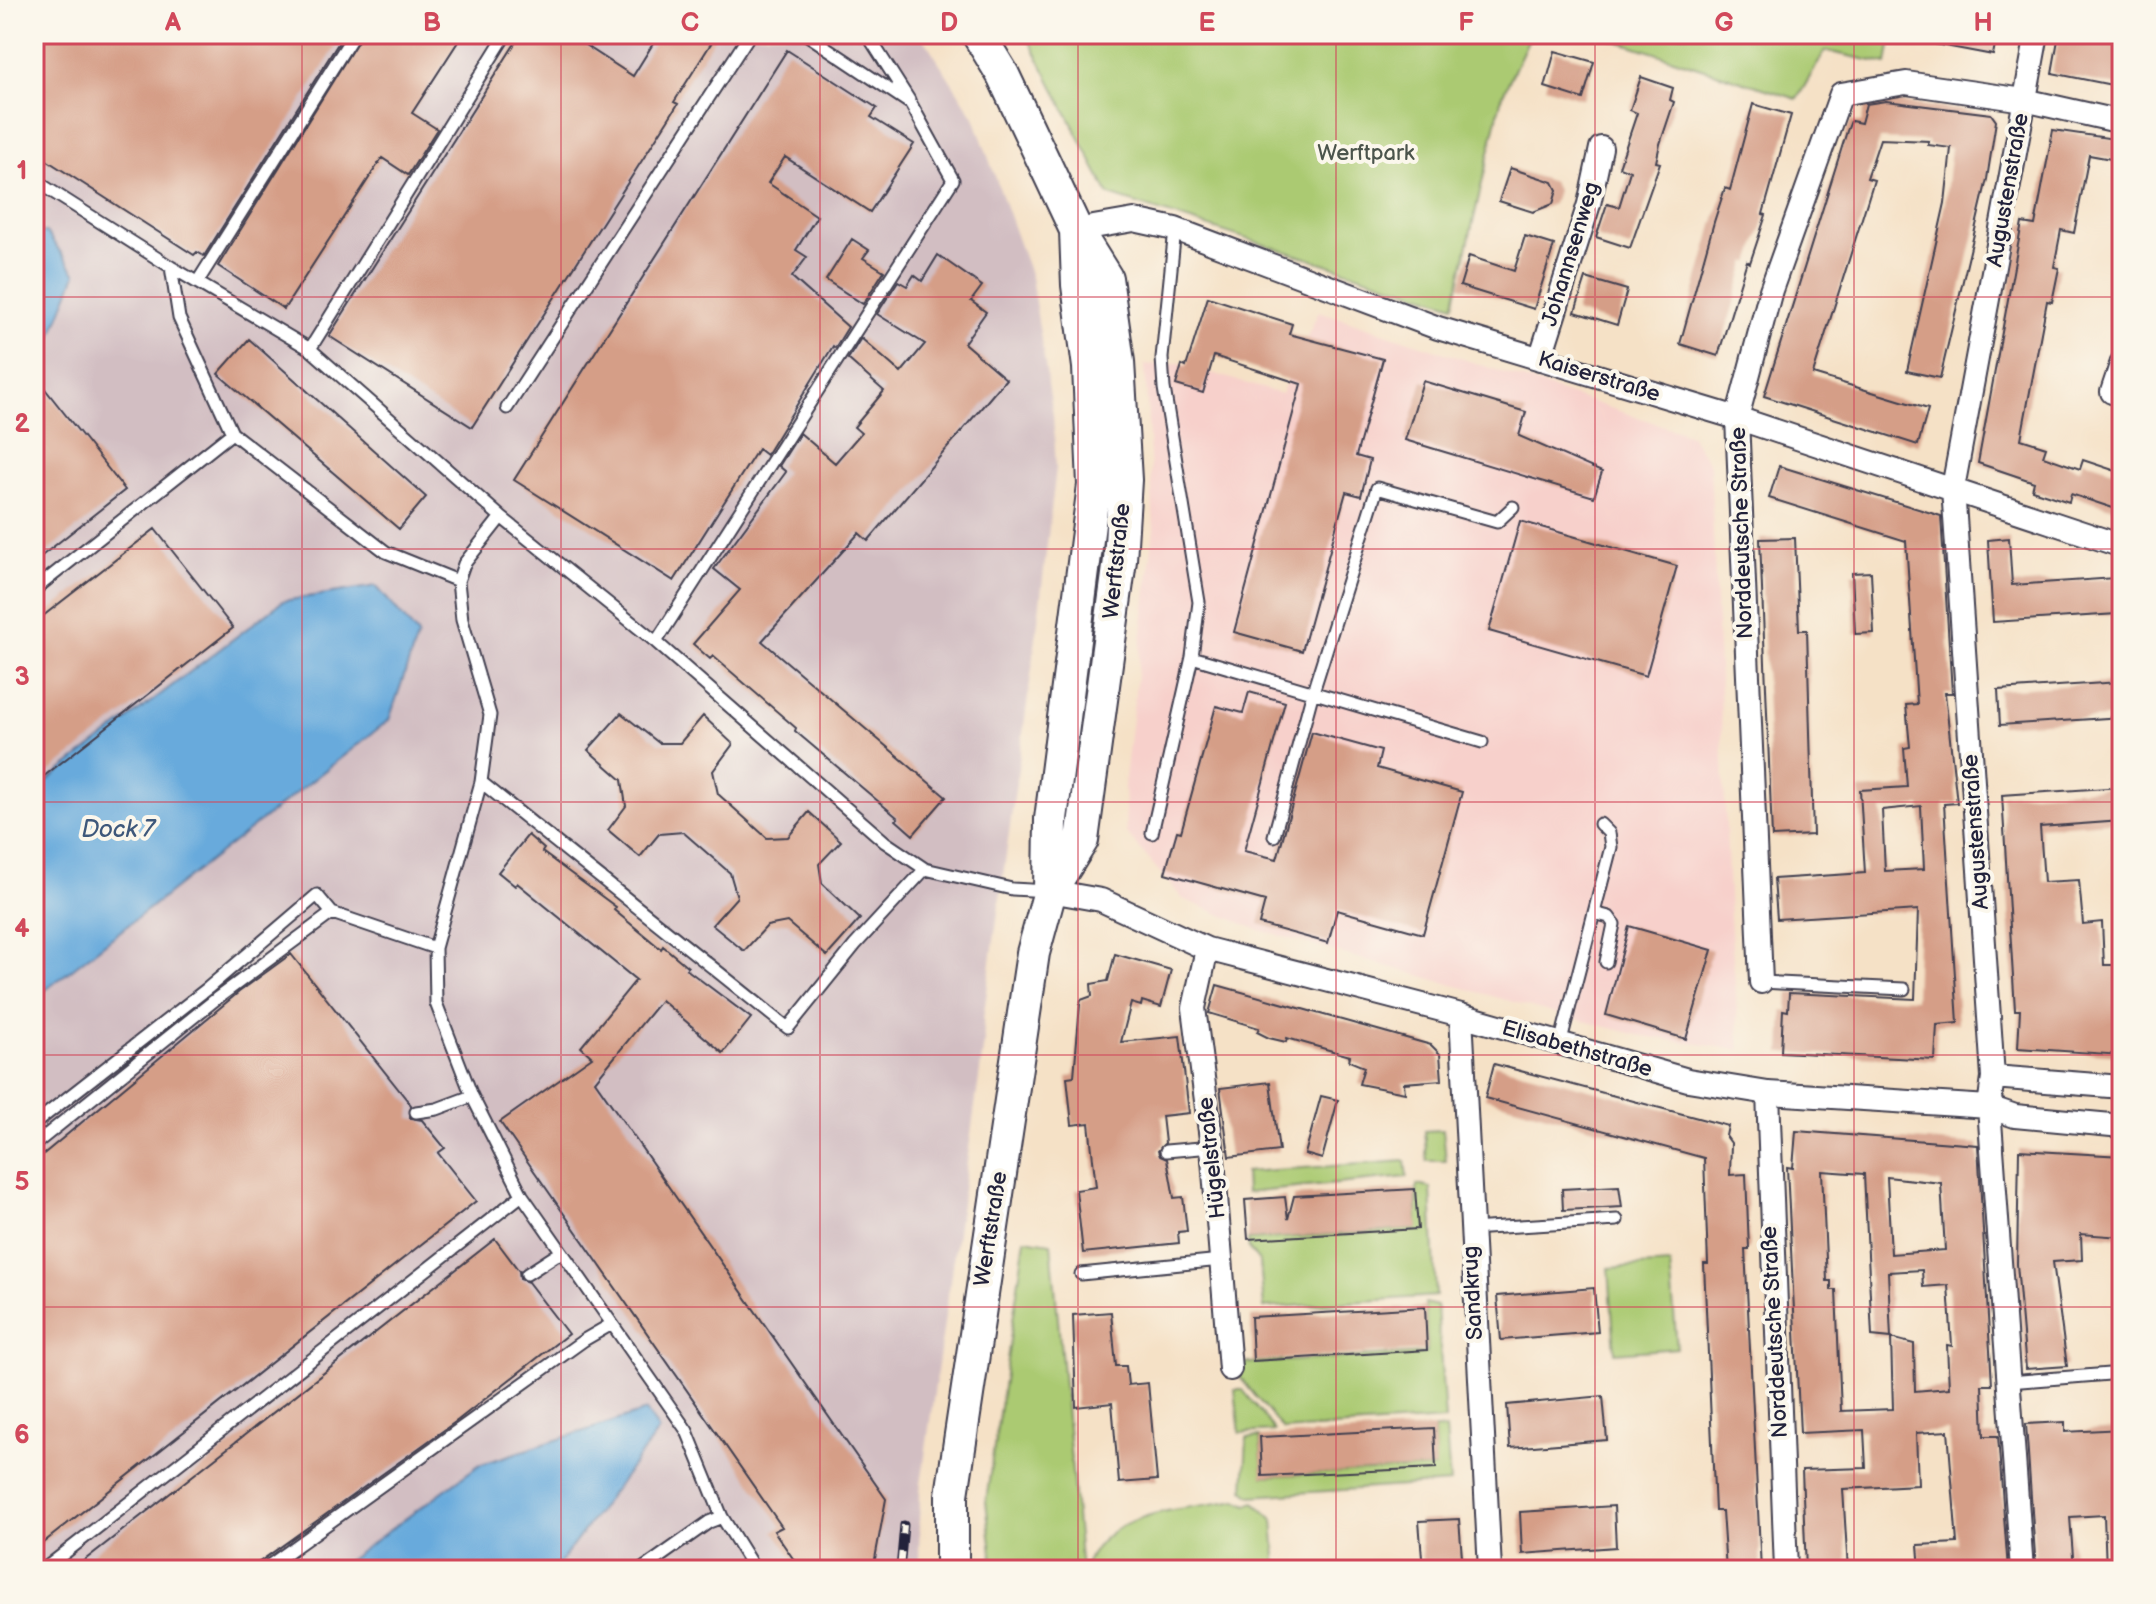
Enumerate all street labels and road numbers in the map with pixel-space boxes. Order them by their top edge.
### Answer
street label: Augustenstraße [1981,111,2035,269]
street label: Johannsenweg [1536,179,1606,329]
street label: Kaiserstraße [1535,346,1663,408]
street label: Norddeutsche Straße [1725,426,1759,640]
street label: Werftstraße [1098,502,1136,620]
street label: Augustenstraße [1957,753,1995,911]
street label: Elisabethstraße [1499,1015,1655,1083]
street label: Hügelstraße [1192,1096,1232,1220]
street label: Werftstraße [969,1170,1013,1288]
street label: Norddeutsche Straße [1756,1225,1794,1439]
street label: Sandkrug [1457,1245,1489,1341]

